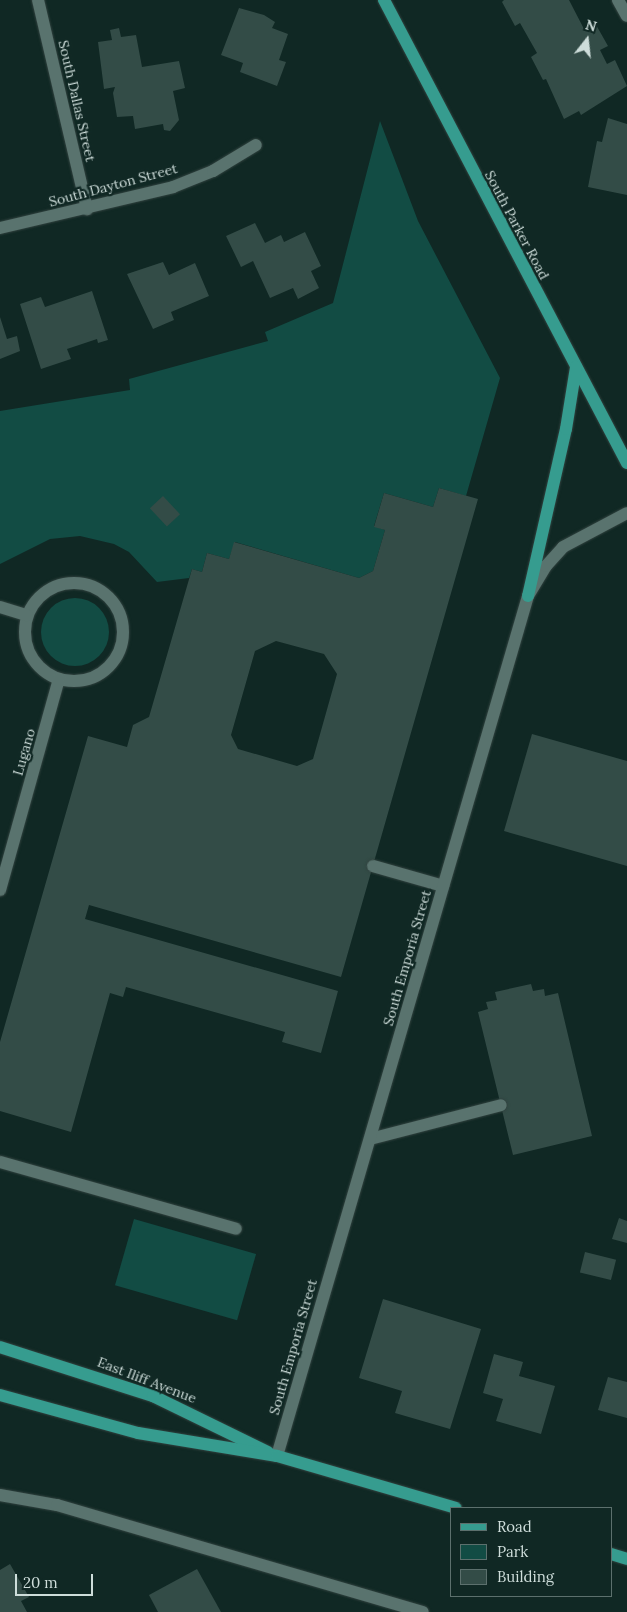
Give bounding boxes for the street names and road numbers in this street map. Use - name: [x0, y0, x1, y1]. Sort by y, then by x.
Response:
- street label: South Dallas Street: [55, 39, 99, 163]
- street label: South Dayton Street: [47, 160, 179, 210]
- street label: South Parker Road: [481, 168, 553, 282]
- street label: Lugano: [9, 727, 39, 777]
- street label: South Emporia Street: [380, 888, 434, 1028]
- street label: South Emporia Street: [266, 1277, 320, 1417]
- street label: East Iliff Avenue: [95, 1353, 199, 1407]

